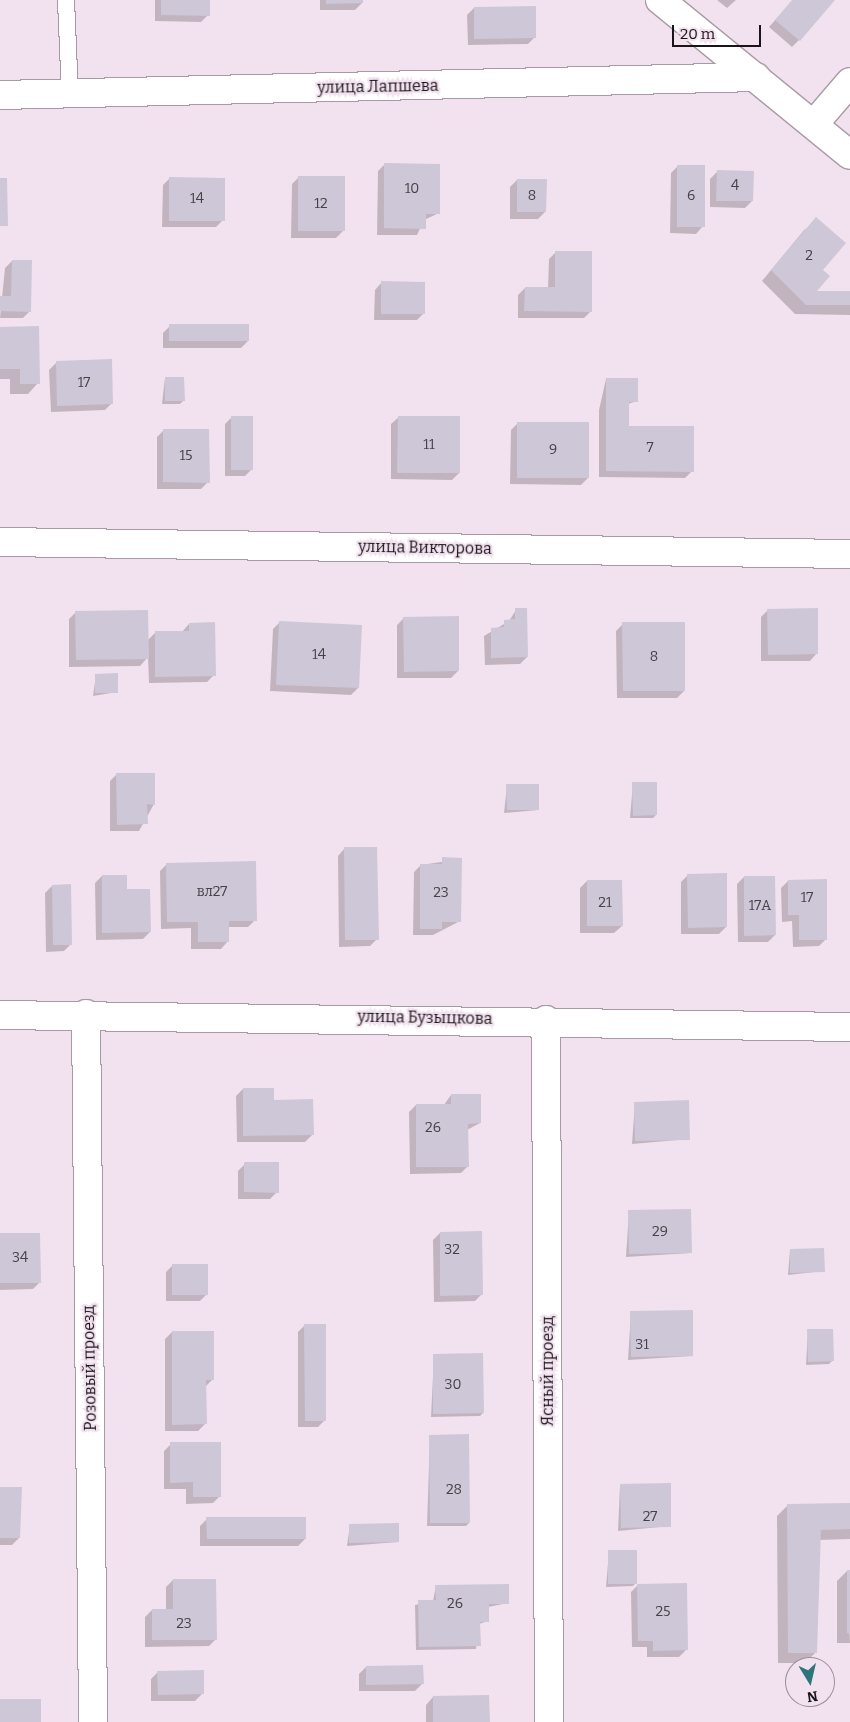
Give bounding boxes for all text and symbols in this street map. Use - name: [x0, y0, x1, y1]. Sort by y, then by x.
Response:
- scale bar: [675, 15, 764, 47]
- text: 20 m: [680, 25, 715, 43]
- street label: улица Лапшева: [317, 76, 439, 98]
- house number: 4: [731, 178, 739, 194]
- house number: 10: [405, 181, 419, 197]
- house number: 8: [528, 188, 536, 204]
- house number: 6: [687, 188, 695, 204]
- house number: 14: [190, 191, 204, 207]
- house number: 12: [314, 196, 328, 212]
- house number: 2: [805, 248, 813, 264]
- house number: 17: [78, 375, 90, 391]
- house number: 11: [423, 437, 435, 453]
- house number: 7: [646, 440, 654, 456]
- house number: 9: [549, 442, 557, 458]
- house number: 15: [179, 448, 193, 464]
- street label: улица Викторова: [358, 537, 492, 559]
- house number: 14: [312, 647, 326, 663]
- house number: 8: [650, 649, 658, 665]
- house number: вл27: [197, 884, 227, 900]
- house number: 23: [433, 885, 449, 901]
- house number: 17: [801, 890, 813, 906]
- house number: 21: [598, 895, 612, 911]
- house number: 17А: [749, 898, 771, 914]
- street label: улица Бузыцкова: [357, 1007, 493, 1029]
- house number: 26: [425, 1120, 441, 1136]
- house number: 29: [652, 1224, 668, 1240]
- house number: 32: [444, 1242, 460, 1258]
- house number: 34: [12, 1250, 28, 1266]
- street label: Розовый проезд: [79, 1305, 101, 1431]
- street label: Ясный проезд: [538, 1316, 558, 1426]
- house number: 31: [635, 1337, 649, 1353]
- house number: 30: [445, 1377, 461, 1393]
- house number: 28: [446, 1482, 462, 1498]
- house number: 27: [643, 1509, 657, 1525]
- house number: 26: [447, 1596, 463, 1612]
- house number: 25: [655, 1604, 671, 1620]
- house number: 23: [176, 1616, 192, 1632]
- north arrow: [785, 1657, 835, 1707]
- text: N: [806, 1687, 819, 1706]

